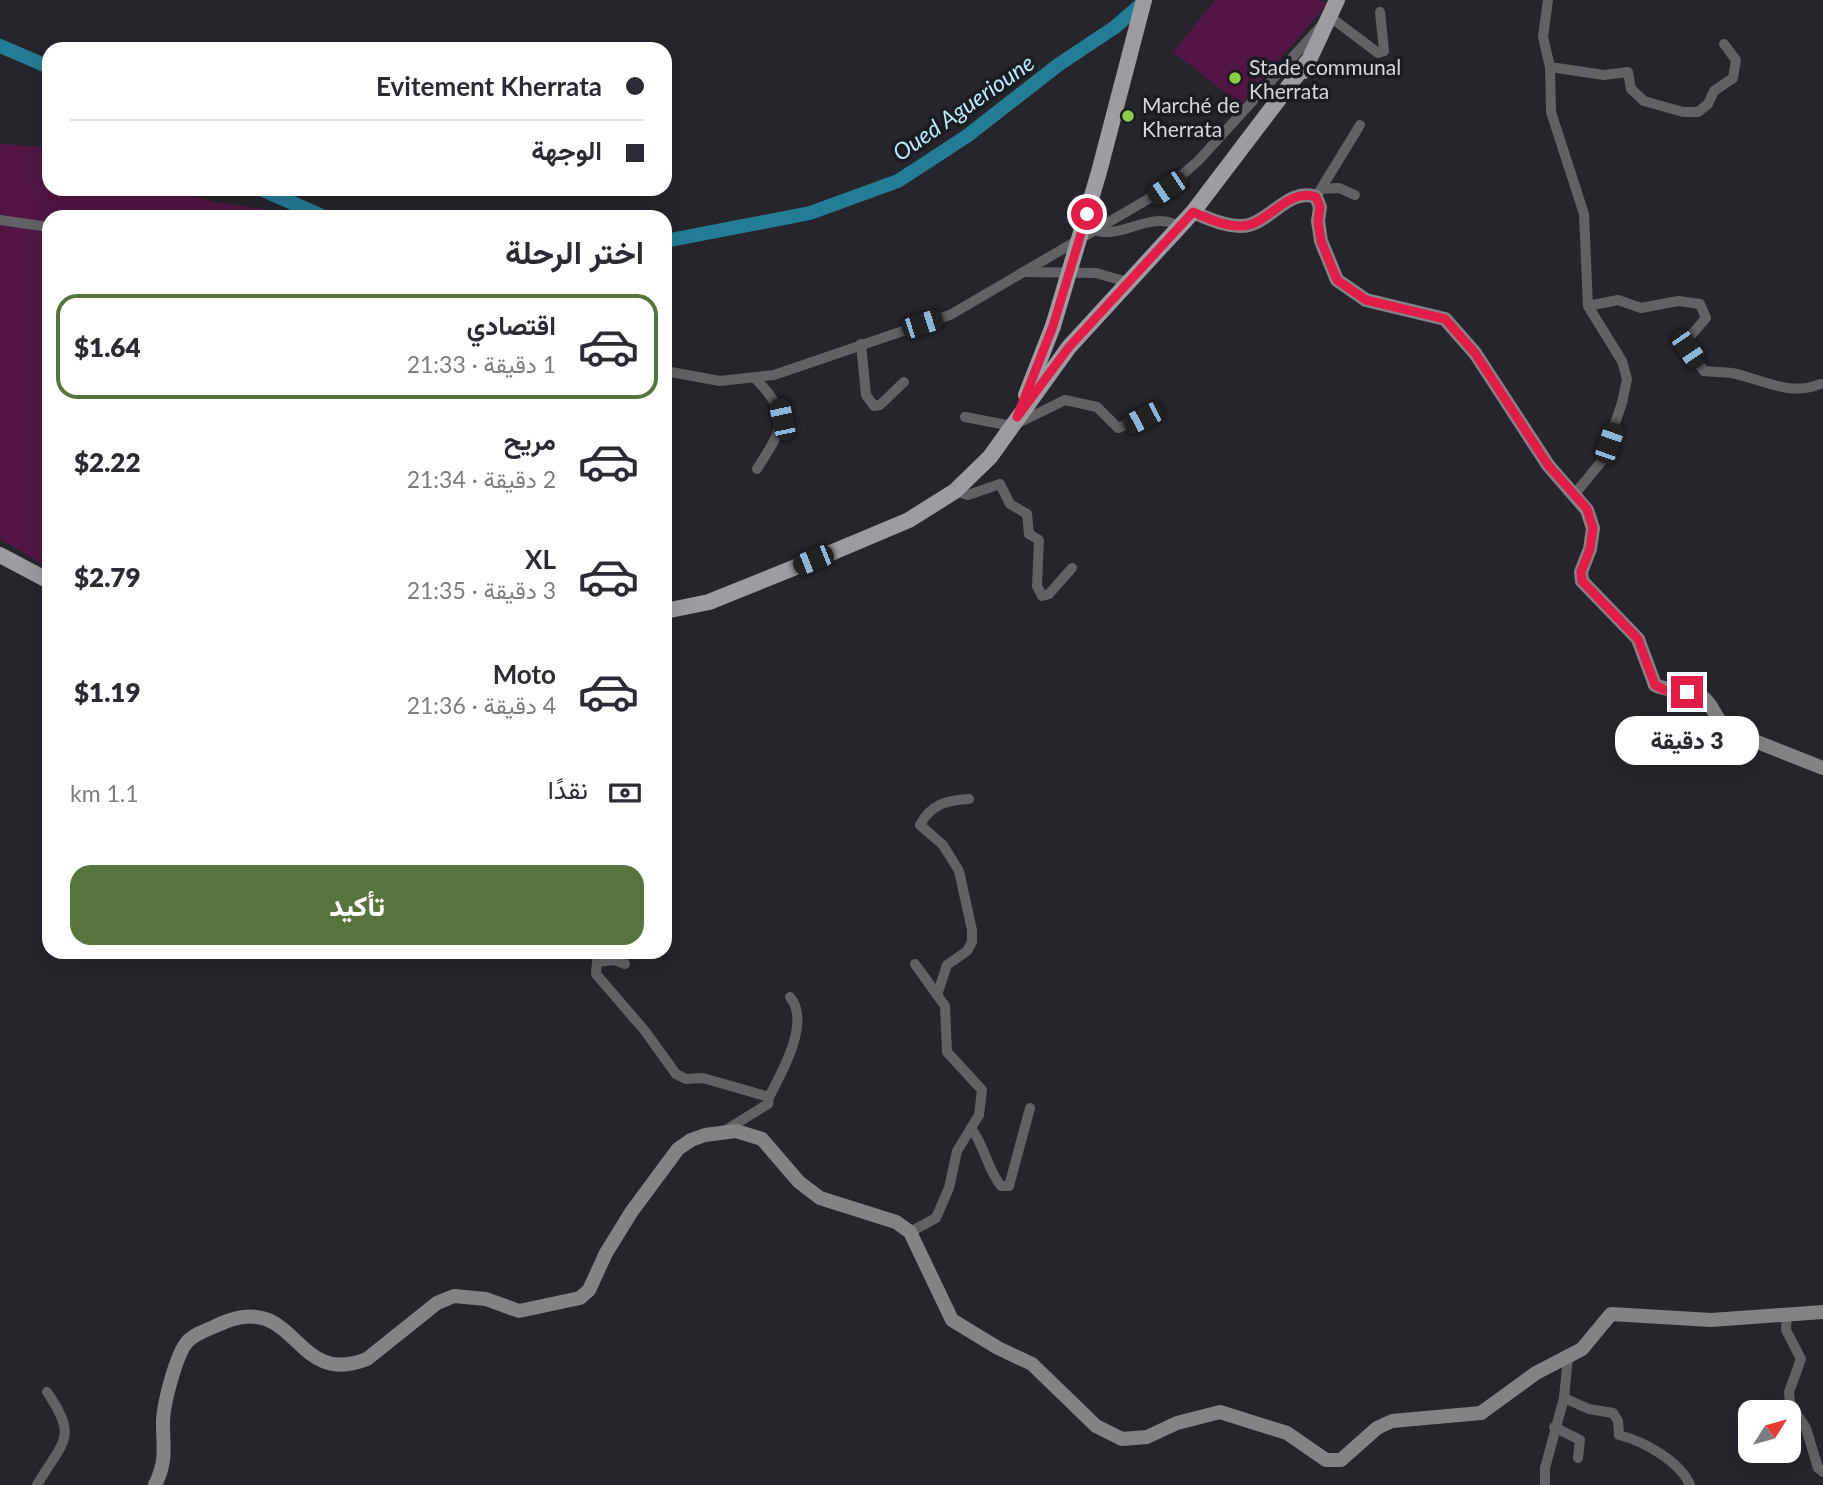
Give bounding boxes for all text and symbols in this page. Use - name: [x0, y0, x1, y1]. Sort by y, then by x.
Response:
- water label: Oued Aguerioune: [887, 48, 1039, 166]
- place label: Stade communal Kherrata: [1249, 54, 1401, 103]
- text: Evitement Kherrata: [376, 70, 602, 102]
- marker: Stade communal Kherrata: [1227, 70, 1243, 86]
- place label: Marché de Kherrata: [1142, 92, 1240, 141]
- marker: Marché de Kherrata: [1120, 108, 1136, 124]
- text: الوجهة: [531, 134, 602, 166]
- car: [1144, 168, 1191, 208]
- route start: [1071, 198, 1103, 230]
- text: اختر الرحلة: [505, 232, 644, 271]
- car: [899, 308, 946, 340]
- text: اقتصادي: [467, 309, 556, 341]
- icon: car: [577, 315, 640, 378]
- car: [1668, 326, 1709, 372]
- text: $1.64: [74, 331, 141, 363]
- text: 1 دقيقة · 21:33: [407, 350, 556, 378]
- car: [768, 396, 797, 442]
- car: [1120, 399, 1167, 437]
- car: [1593, 420, 1626, 466]
- text: مريح: [504, 424, 556, 456]
- icon: car: [577, 430, 640, 493]
- text: $2.22: [74, 446, 141, 478]
- text: 2 دقيقة · 21:34: [407, 465, 556, 493]
- car: [790, 542, 837, 578]
- text: XL: [525, 543, 556, 575]
- icon: car: [577, 545, 640, 608]
- text: $2.79: [74, 561, 141, 593]
- text: 3 دقيقة · 21:35: [407, 576, 556, 604]
- text: Moto: [493, 658, 556, 690]
- icon: car: [577, 660, 640, 723]
- text: $1.19: [74, 676, 141, 708]
- route end: [1671, 676, 1703, 708]
- text: 4 دقيقة · 21:36: [407, 691, 556, 719]
- callout: 3 دقيقة: [1615, 716, 1759, 766]
- text: 3 دقيقة: [1650, 726, 1724, 754]
- text: نقدًا: [548, 773, 588, 805]
- icon: cash: [606, 774, 644, 812]
- text: 1.1 km: [70, 779, 139, 807]
- button: تأكيد: [70, 865, 644, 945]
- north arrow: [1738, 1400, 1801, 1463]
- map controls: [1738, 1400, 1801, 1463]

